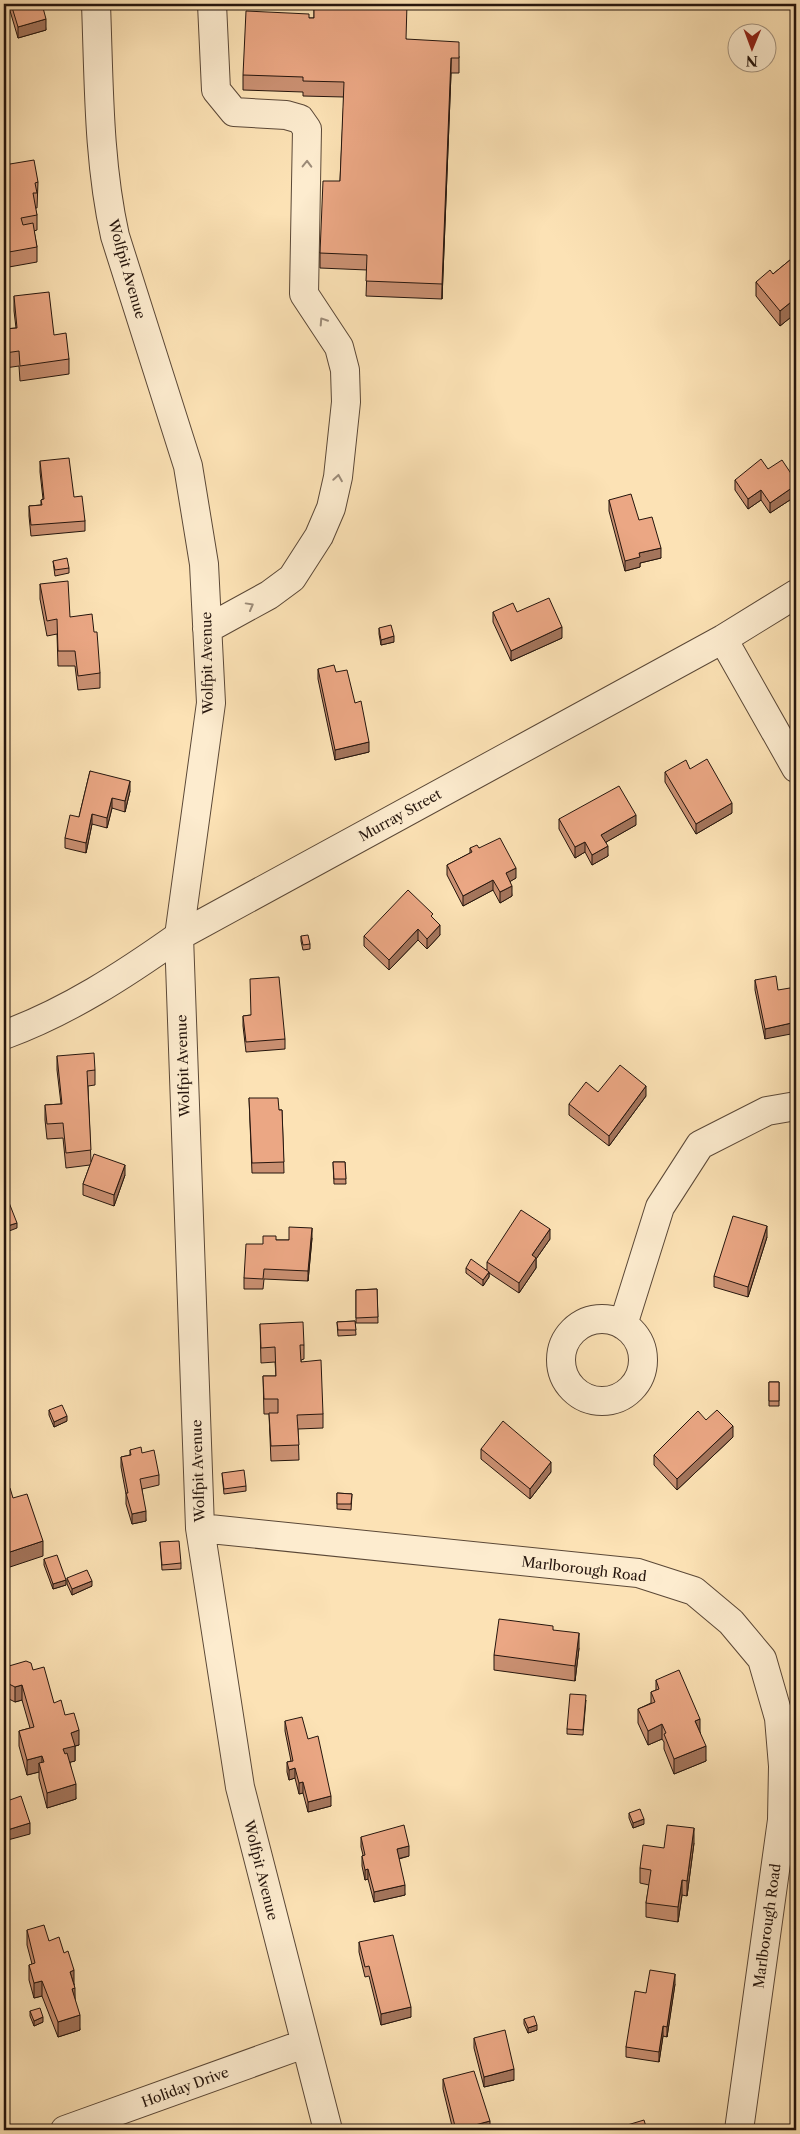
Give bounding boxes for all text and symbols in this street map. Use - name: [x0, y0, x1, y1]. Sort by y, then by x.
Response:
- north arrow: [728, 22, 778, 72]
- text: N: [746, 52, 758, 70]
- one-way arrow: [302, 160, 312, 168]
- street label: Wolfpit Avenue: [104, 216, 150, 321]
- one-way arrow: [319, 318, 329, 327]
- one-way arrow: [332, 473, 342, 482]
- one-way arrow: [244, 602, 253, 612]
- street label: Wolfpit Avenue: [197, 611, 217, 715]
- street label: Murray Street: [355, 785, 445, 845]
- street label: Wolfpit Avenue: [172, 1014, 194, 1119]
- street label: Wolfpit Avenue: [187, 1419, 209, 1524]
- street label: Marlborough Road: [520, 1552, 648, 1586]
- street label: Wolfpit Avenue: [240, 1817, 282, 1922]
- street label: Marlborough Road: [749, 1862, 785, 1990]
- street label: Holiday Drive: [139, 2063, 231, 2111]

